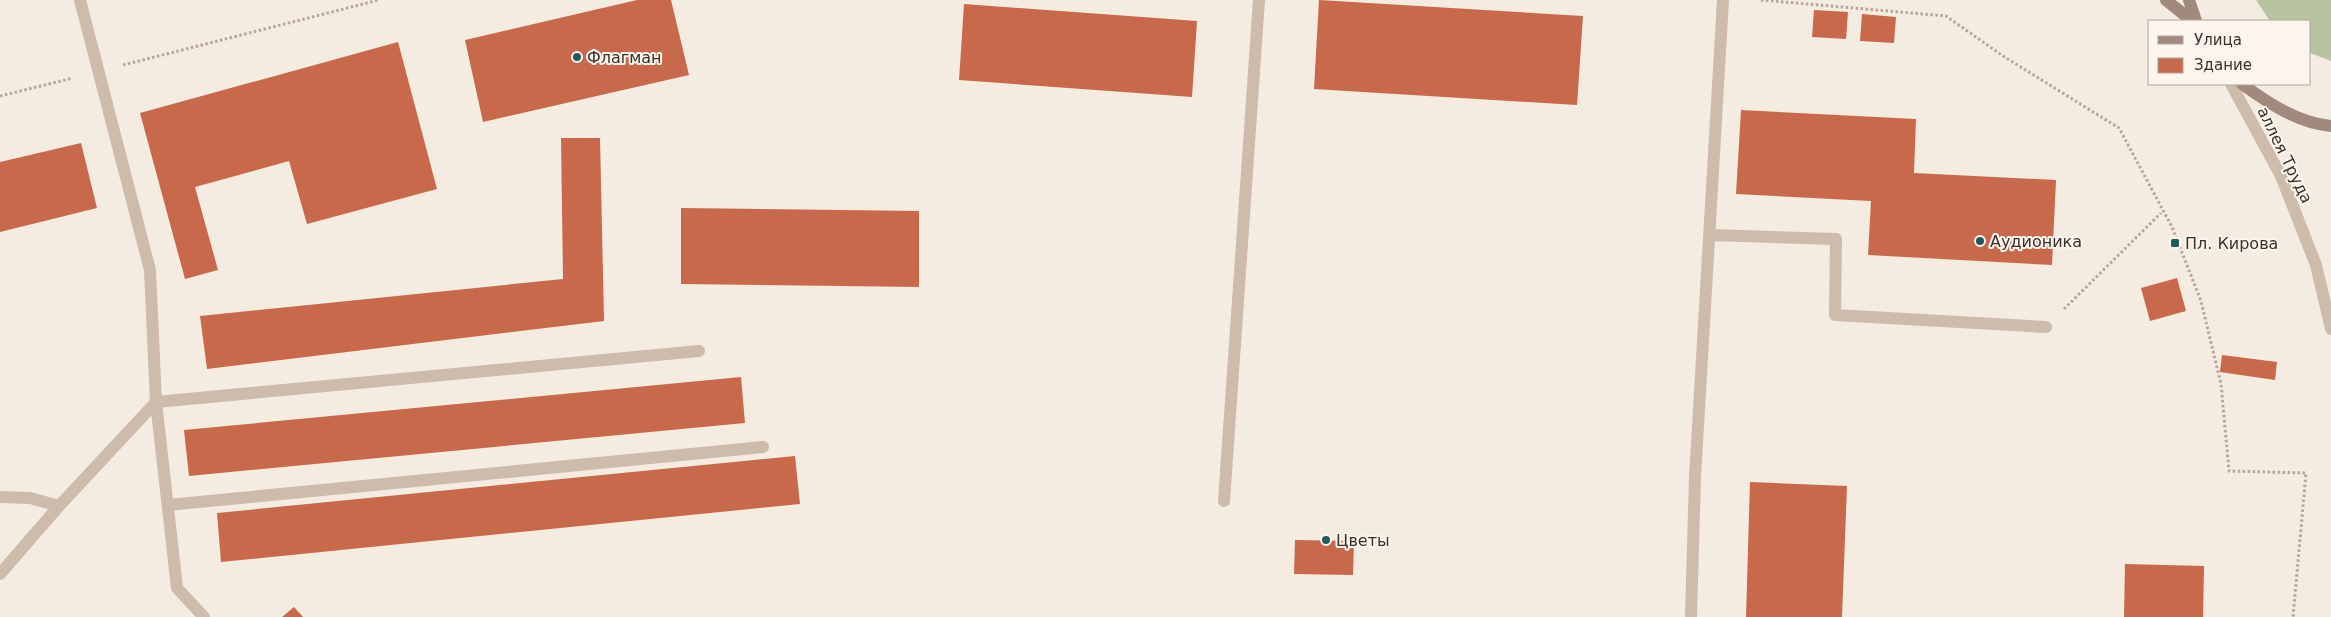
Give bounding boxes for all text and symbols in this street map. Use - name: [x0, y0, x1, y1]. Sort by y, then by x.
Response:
- legend: [2148, 20, 2311, 85]
- text: Улица: [2194, 31, 2242, 49]
- place label: Флагман: [587, 48, 662, 67]
- marker: Флагман: [571, 51, 583, 63]
- text: Здание: [2194, 56, 2252, 74]
- street label: аллея Труда: [2253, 104, 2317, 206]
- place label: Аудионика: [1990, 232, 2082, 251]
- place label: Пл. Кирова: [2185, 234, 2278, 253]
- marker: Аудионика: [1974, 235, 1986, 247]
- marker: Пл. Кирова: [2169, 237, 2181, 249]
- place label: Цветы: [1336, 531, 1390, 550]
- marker: Цветы: [1320, 534, 1332, 546]

